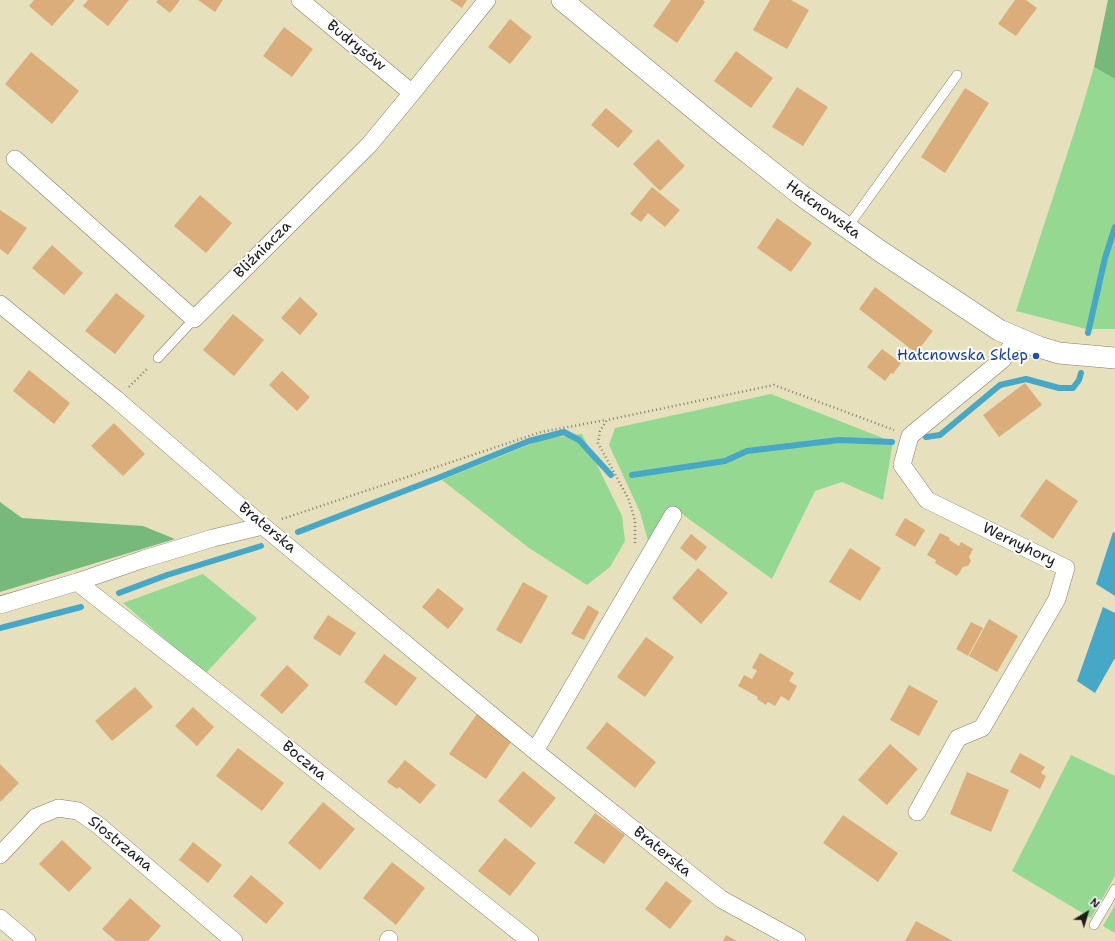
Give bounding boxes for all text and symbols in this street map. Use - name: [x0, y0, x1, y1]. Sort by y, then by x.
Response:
- street label: Budrysów: [323, 17, 389, 75]
- street label: Hałcnowska: [782, 177, 864, 243]
- street label: Bliźniacza: [231, 218, 295, 282]
- place label: Hałcnowska Sklep: [897, 347, 1028, 365]
- marker: Hałcnowska Sklep: [1031, 351, 1041, 361]
- street label: Braterska: [235, 499, 299, 557]
- street label: Wernyhory: [979, 519, 1059, 571]
- street label: Boczna: [278, 738, 330, 784]
- street label: Siostrzana: [84, 813, 156, 875]
- street label: Braterska: [629, 823, 695, 881]
- north arrow: [1067, 893, 1107, 933]
- text: N: [1087, 895, 1103, 912]

